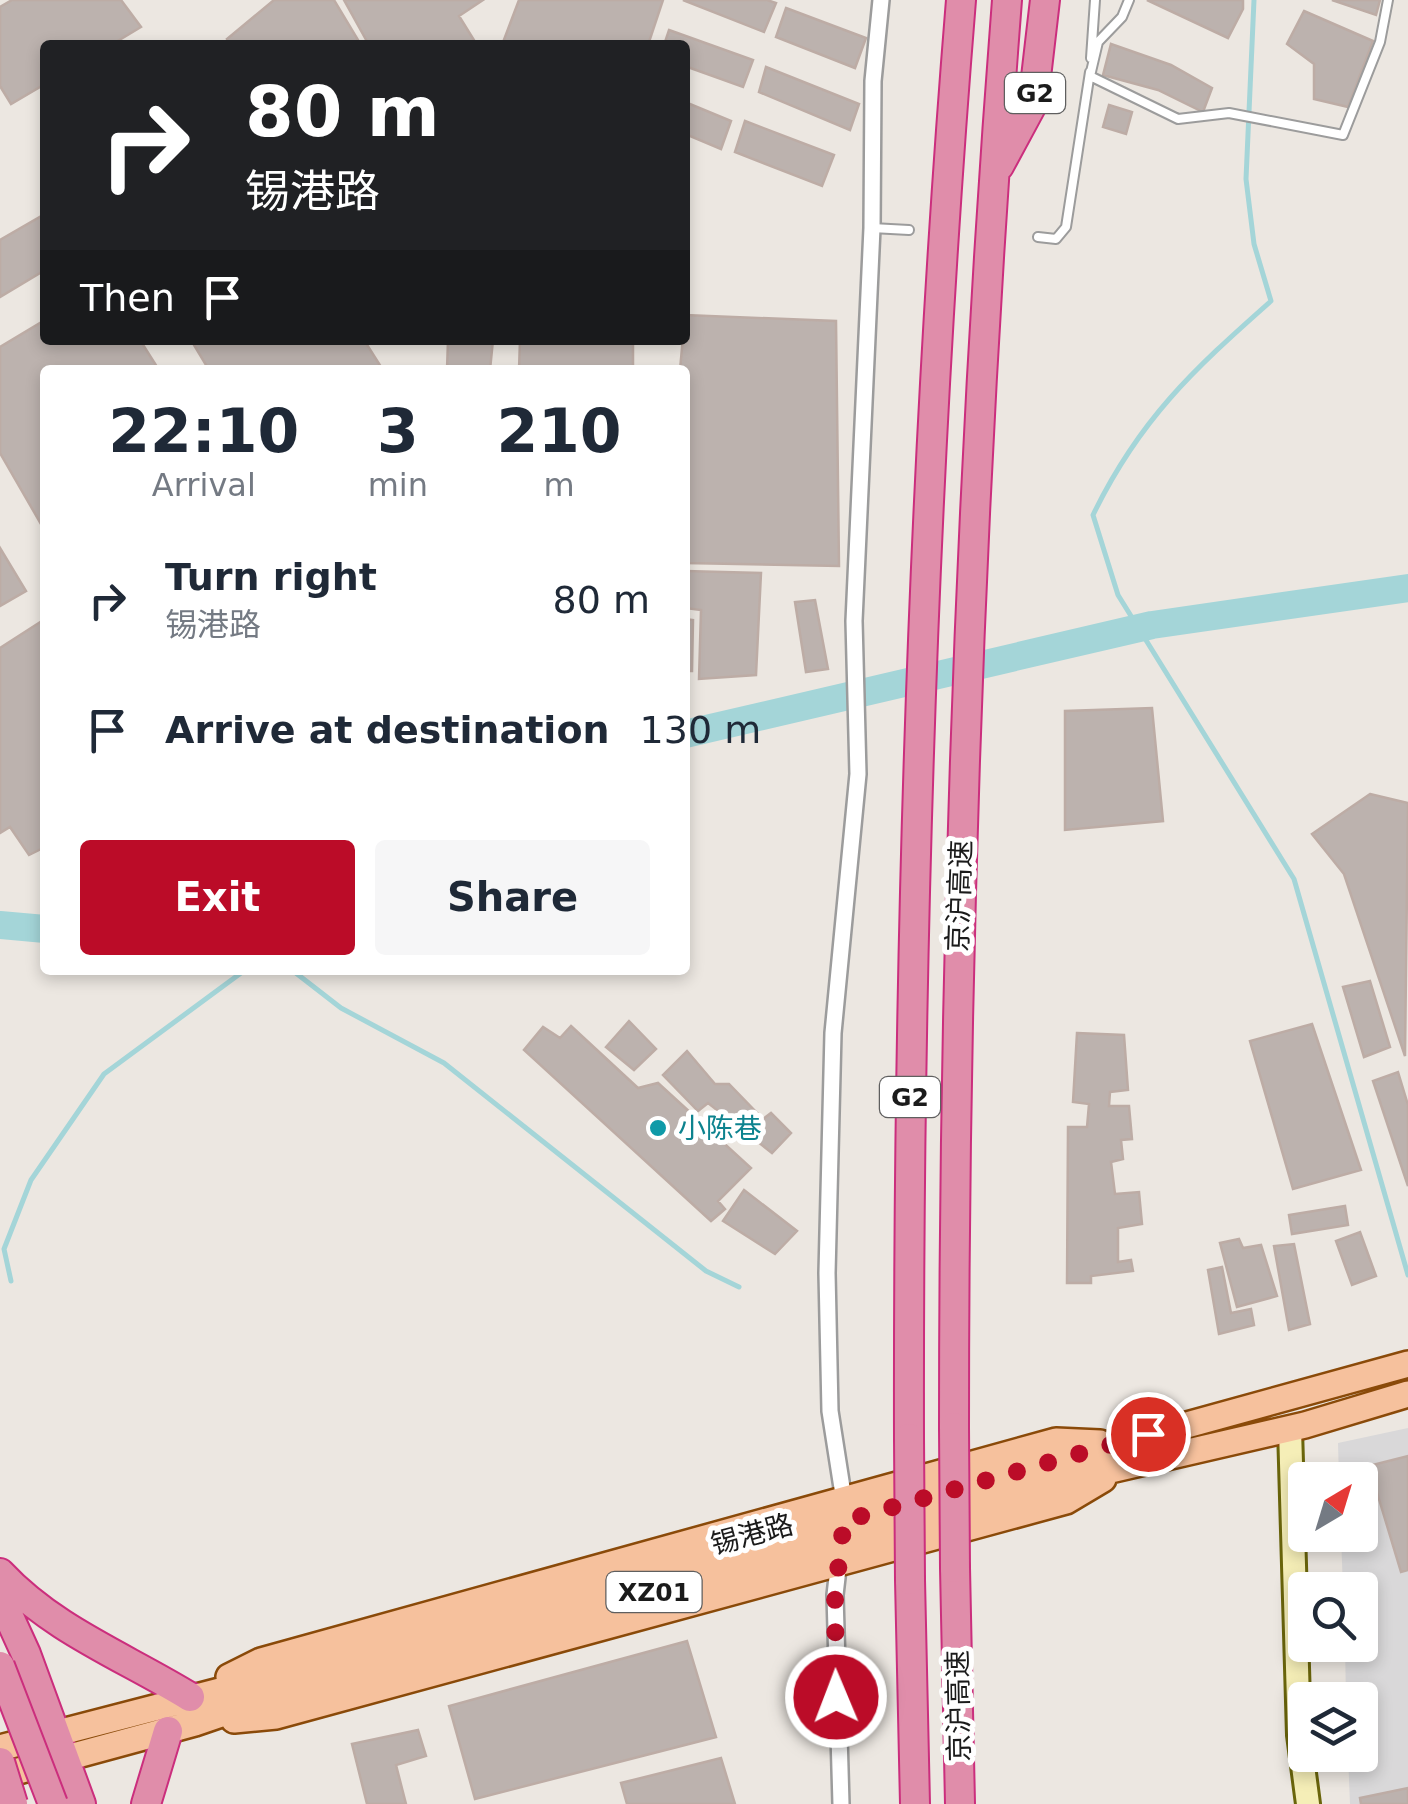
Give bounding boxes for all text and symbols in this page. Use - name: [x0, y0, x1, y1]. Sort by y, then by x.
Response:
- text: 80 m: [245, 71, 440, 153]
- road number: G2: [1005, 73, 1065, 113]
- icon: right: [80, 80, 210, 210]
- text: 锡港路: [245, 165, 380, 218]
- icon: arrive: [195, 270, 250, 325]
- text: Then: [80, 276, 175, 320]
- text: 22:10: [108, 396, 299, 466]
- text: 3: [377, 396, 419, 466]
- text: 210: [496, 396, 622, 466]
- text: Arrival: [152, 466, 256, 504]
- text: min: [368, 466, 428, 504]
- text: m: [543, 466, 575, 504]
- text: Turn right: [165, 555, 377, 599]
- icon: right: [80, 573, 135, 628]
- text: 80 m: [553, 578, 650, 622]
- text: 锡港路: [165, 606, 261, 644]
- icon: arrive: [80, 703, 135, 758]
- text: Arrive at destination: [165, 708, 610, 752]
- text: 130 m: [640, 708, 761, 752]
- street label: 京沪高速: [941, 839, 978, 953]
- button: Exit: [80, 840, 355, 955]
- button: Share: [375, 840, 650, 955]
- road number: G2: [880, 1077, 940, 1117]
- place label: 小陈巷: [678, 1112, 762, 1145]
- marker: 小陈巷: [647, 1117, 669, 1139]
- pin: [1106, 1392, 1191, 1477]
- icon: arrive: [1121, 1407, 1176, 1462]
- north arrow: [1288, 1462, 1378, 1552]
- map controls: [1288, 1462, 1378, 1772]
- street label: 锡港路: [707, 1508, 797, 1561]
- road number: XZ01: [606, 1572, 702, 1612]
- button: search: [1288, 1572, 1378, 1662]
- position arrow: [784, 1645, 888, 1749]
- street label: 京沪高速: [941, 1650, 976, 1762]
- button: layers: [1288, 1682, 1378, 1772]

